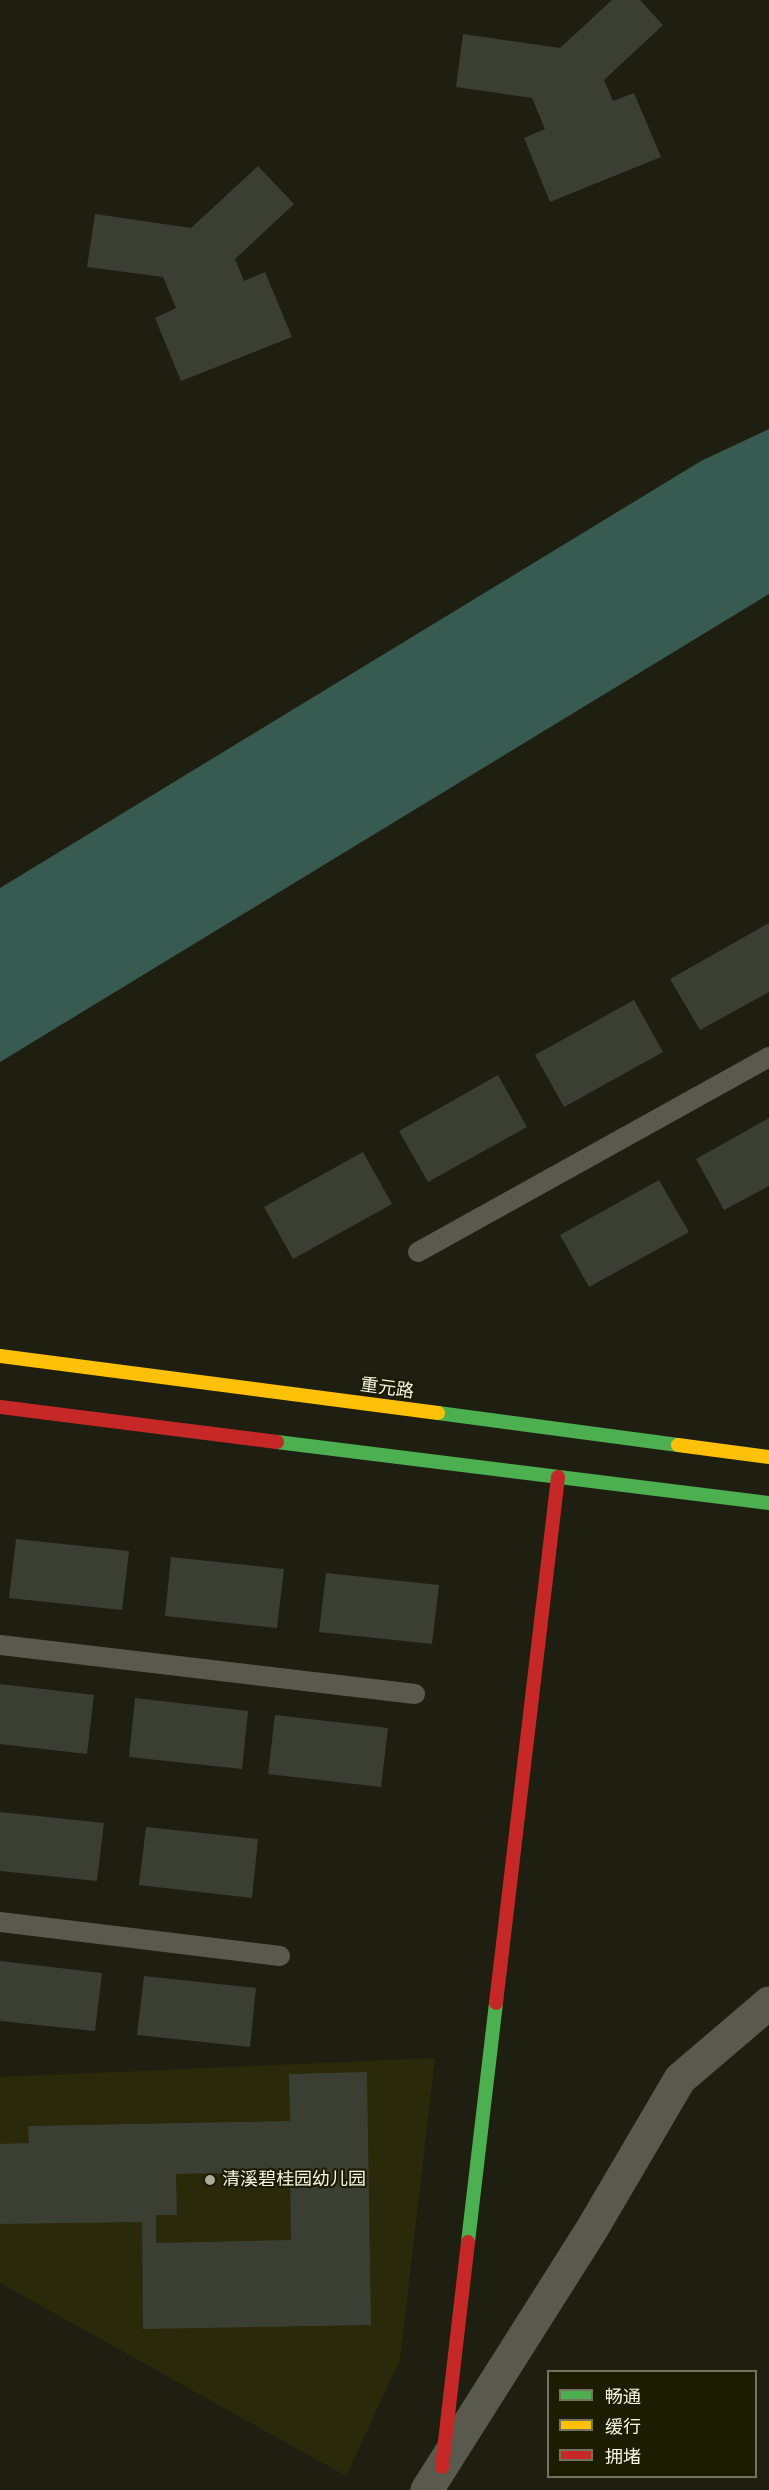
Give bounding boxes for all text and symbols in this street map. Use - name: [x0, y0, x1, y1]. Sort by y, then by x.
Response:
- street label: 重元路: [359, 1375, 415, 1403]
- place label: 清溪碧桂园幼儿园: [222, 2169, 366, 2191]
- marker: 清溪碧桂园幼儿园: [203, 2173, 217, 2187]
- legend: [547, 2370, 757, 2478]
- text: 畅通: [605, 2385, 641, 2409]
- text: 缓行: [605, 2415, 641, 2439]
- text: 拥堵: [605, 2445, 641, 2469]

